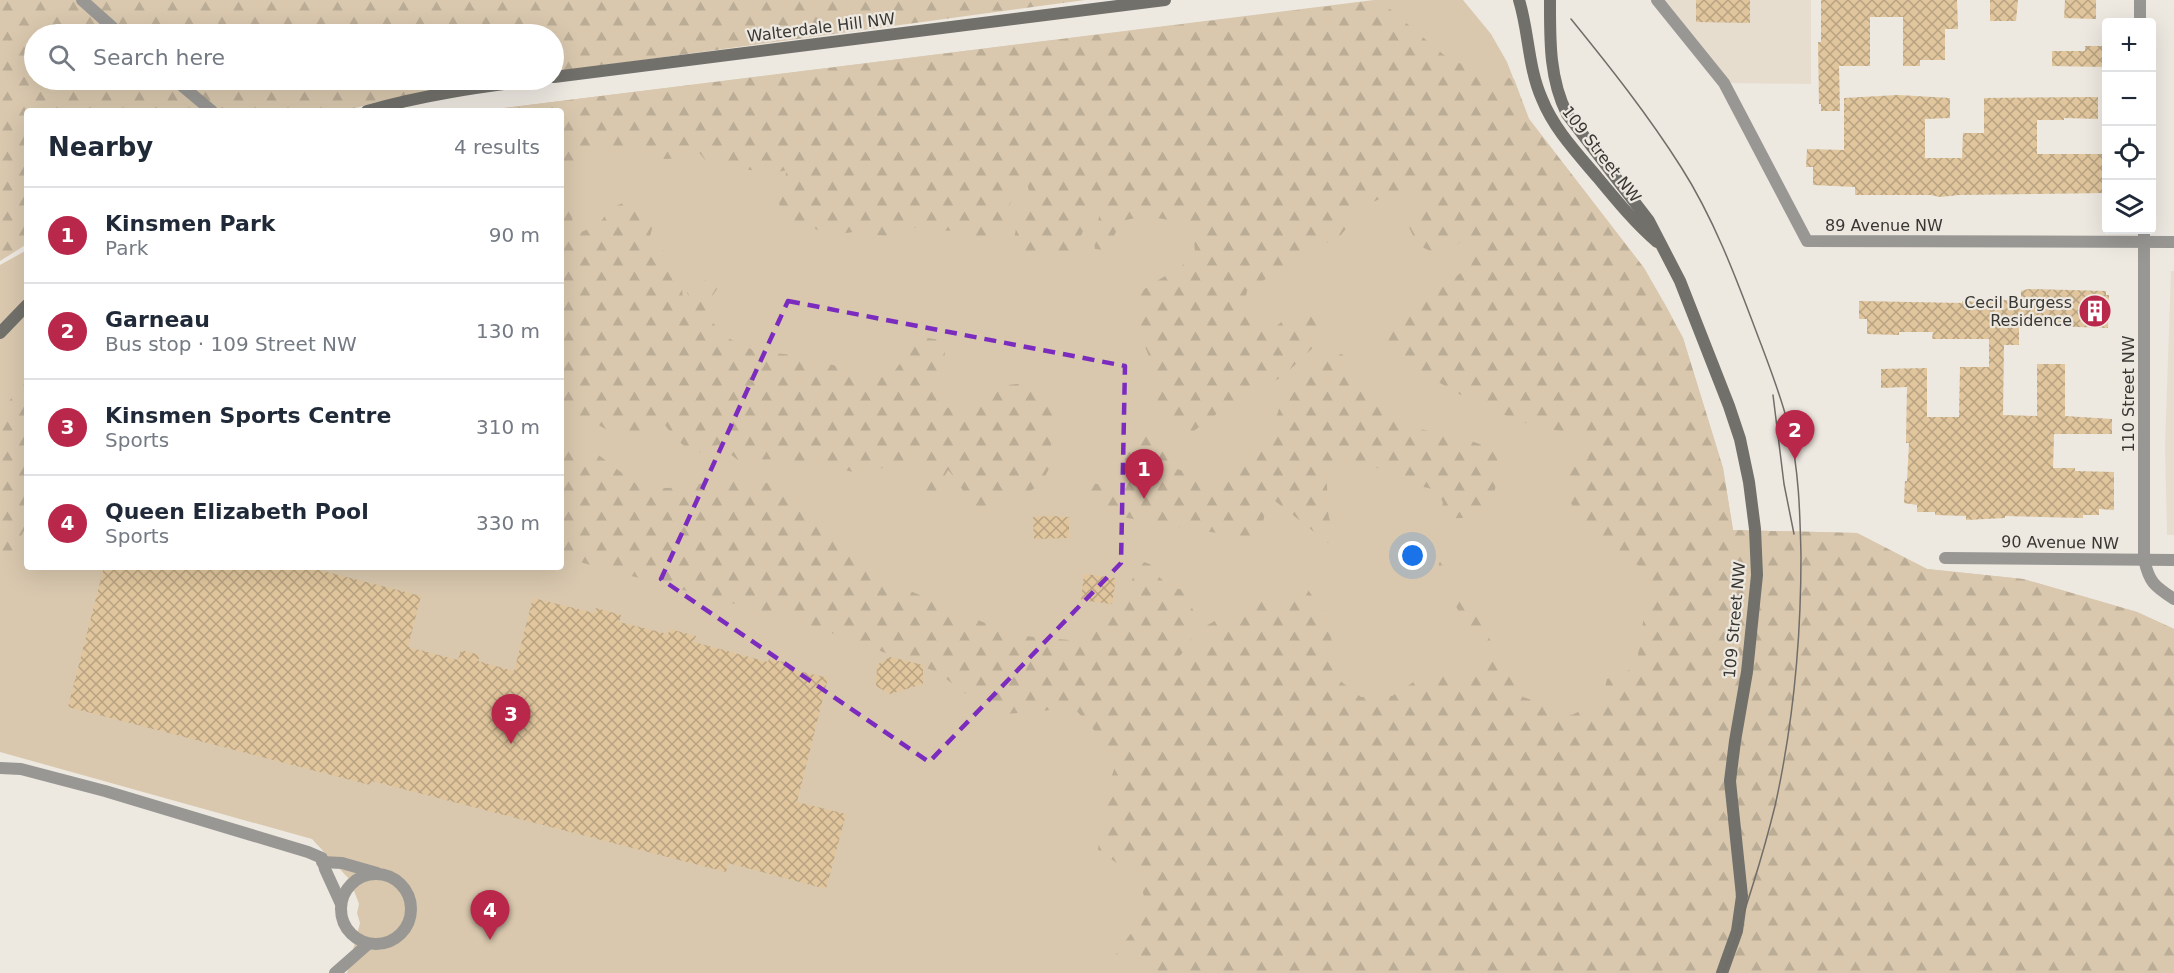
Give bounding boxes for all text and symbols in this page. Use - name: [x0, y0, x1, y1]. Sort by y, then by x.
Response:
- street label: Walterdale Hill NW: [746, 9, 896, 46]
- map controls: [2102, 18, 2156, 234]
- button: +: [2102, 18, 2156, 72]
- search box: [24, 24, 564, 90]
- icon: search: [45, 41, 78, 74]
- text: Search here: [93, 45, 225, 70]
- button: −: [2102, 72, 2156, 126]
- street label: 109 Street NW: [1558, 102, 1645, 206]
- button: locate: [2102, 126, 2156, 180]
- text: Nearby: [48, 132, 153, 162]
- text: 4 results: [454, 135, 540, 159]
- button: layers: [2102, 180, 2156, 234]
- text: Kinsmen Park: [105, 211, 275, 236]
- street label: 89 Avenue NW: [1825, 216, 1943, 235]
- text: 1: [61, 223, 74, 247]
- text: 90 m: [489, 223, 540, 247]
- text: Park: [105, 236, 148, 260]
- place label: Cecil Burgess Residence: [1964, 293, 2072, 330]
- building icon: Cecil Burgess Residence: [2077, 293, 2113, 329]
- text: Garneau: [105, 307, 210, 332]
- text: 2: [61, 319, 74, 343]
- text: 130 m: [476, 319, 540, 343]
- text: Bus stop · 109 Street NW: [105, 332, 357, 356]
- street label: 110 Street NW: [2119, 335, 2138, 453]
- text: Kinsmen Sports Centre: [105, 403, 391, 428]
- pin: 2: [1776, 410, 1814, 460]
- text: 3: [61, 415, 74, 439]
- text: 310 m: [476, 415, 540, 439]
- text: Sports: [105, 428, 169, 452]
- pin: 1: [1124, 450, 1164, 499]
- text: Queen Elizabeth Pool: [105, 499, 369, 524]
- text: 4: [61, 511, 74, 535]
- text: 330 m: [476, 511, 540, 535]
- text: Sports: [105, 524, 169, 548]
- street label: 90 Avenue NW: [2001, 532, 2119, 553]
- your location: [1398, 541, 1427, 570]
- street label: 109 Street NW: [1720, 561, 1749, 679]
- pin: 3: [492, 694, 530, 744]
- pin: 4: [470, 890, 510, 940]

